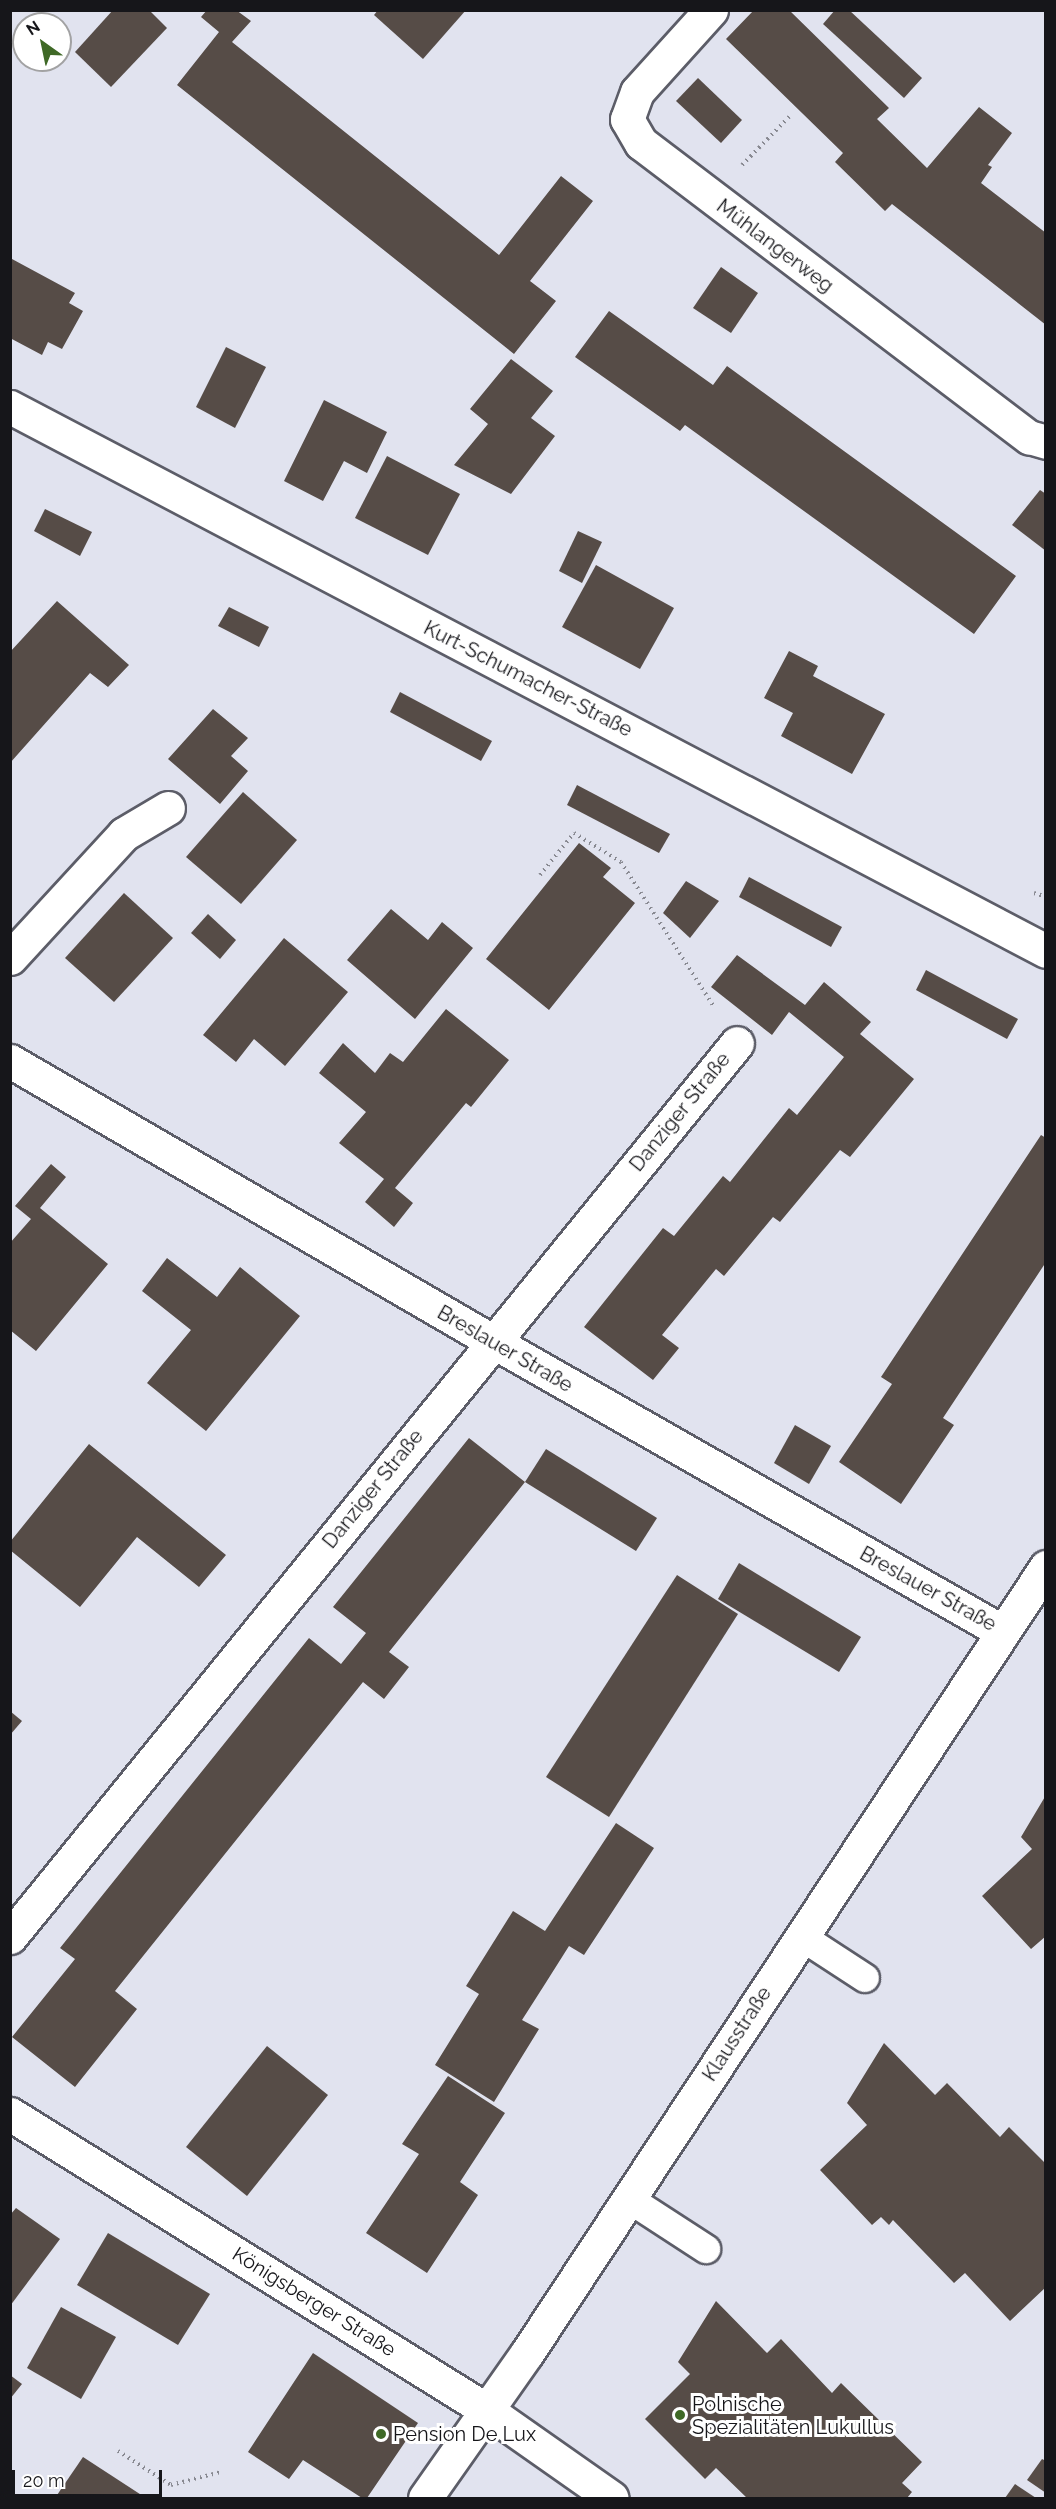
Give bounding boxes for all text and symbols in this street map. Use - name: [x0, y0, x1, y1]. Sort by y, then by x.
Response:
- north arrow: [12, 12, 72, 72]
- text: N: [23, 17, 43, 39]
- street label: Mühlangerweg: [712, 194, 838, 298]
- street label: Kurt-Schumacher-Straße: [420, 616, 636, 742]
- street label: Danziger Straße: [625, 1048, 735, 1176]
- street label: Breslauer Straße: [433, 1300, 577, 1398]
- street label: Danziger Straße: [318, 1425, 428, 1553]
- street label: Breslauer Straße: [855, 1541, 1001, 1637]
- street label: Klausstraße: [698, 1982, 776, 2086]
- street label: Königsberger Straße: [228, 2242, 400, 2362]
- place label: Polnische Spezialitäten Lukullus: [692, 2392, 894, 2439]
- marker: Polnische Spezialitäten Lukullus: [673, 2408, 687, 2422]
- place label: Pension De Lux: [393, 2422, 536, 2446]
- marker: Pension De Lux: [374, 2427, 388, 2441]
- scale bar: [15, 2458, 165, 2496]
- text: 20 m: [23, 2470, 65, 2491]

